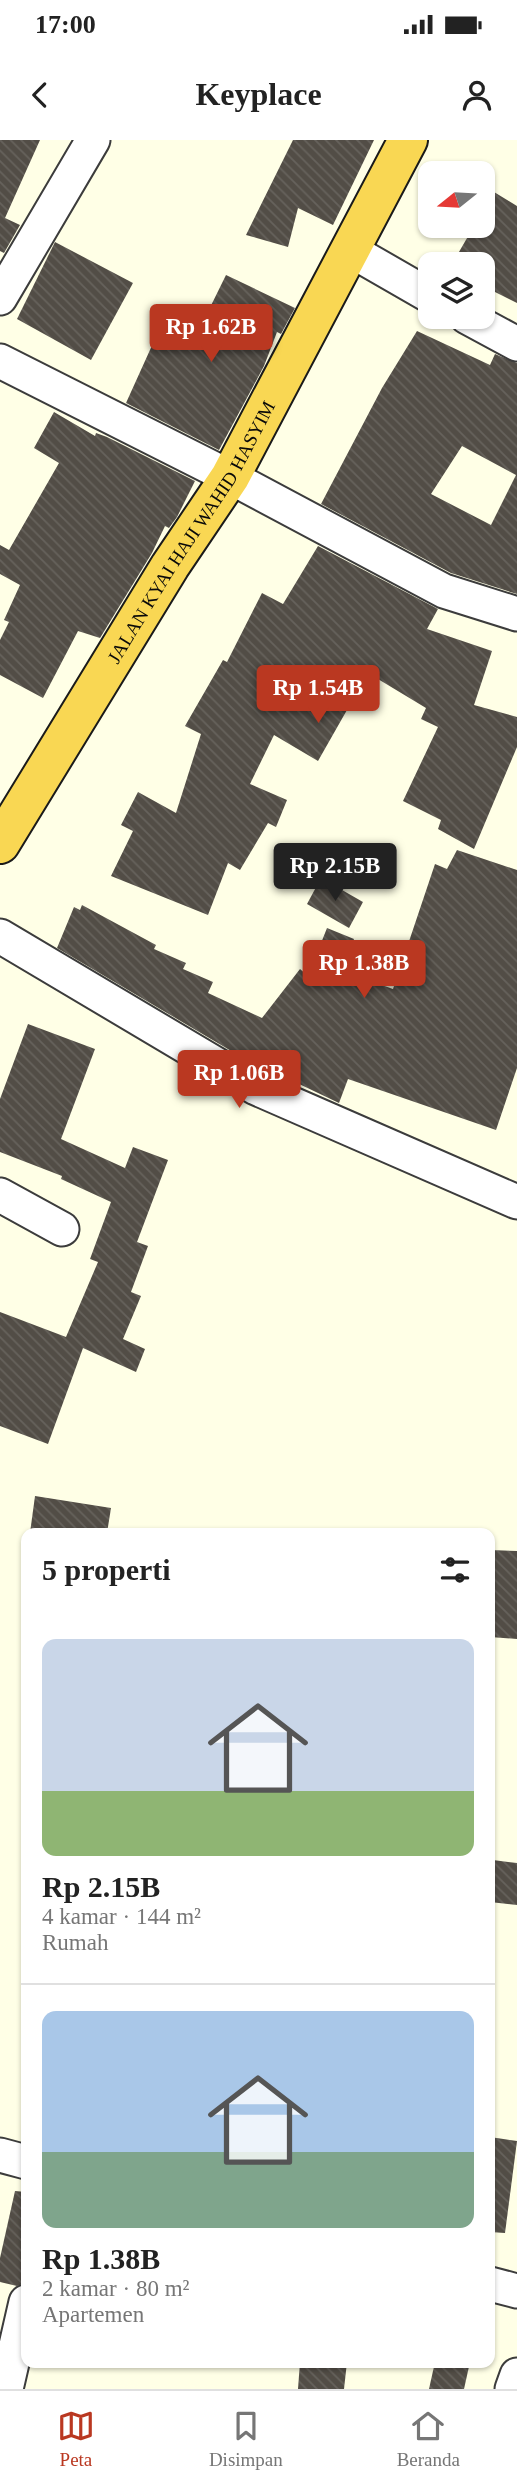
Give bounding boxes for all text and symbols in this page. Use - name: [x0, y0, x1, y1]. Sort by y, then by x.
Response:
- text: 17:00: [35, 10, 96, 39]
- icon: back: [21, 76, 59, 114]
- text: Keyplace: [195, 76, 322, 112]
- icon: person: [458, 76, 496, 114]
- north arrow: [418, 161, 495, 238]
- map controls: [418, 161, 495, 329]
- button: layers: [418, 252, 495, 329]
- pin: Rp 1.62B: [139, 304, 283, 364]
- text: Rp 1.62B: [166, 314, 256, 339]
- street label: JALAN KYAI HAJI WAHID HASYIM: [103, 397, 279, 667]
- pin: Rp 1.54B: [246, 666, 390, 725]
- text: Rp 1.54B: [273, 675, 363, 700]
- pin: Rp 2.15B: [263, 844, 407, 903]
- text: Rp 2.15B: [290, 853, 380, 878]
- pin: Rp 1.38B: [292, 940, 436, 1000]
- text: Rp 1.38B: [319, 950, 409, 975]
- pin: Rp 1.06B: [167, 1051, 311, 1110]
- text: Rp 1.06B: [194, 1060, 284, 1085]
- icon: filters: [436, 1551, 474, 1589]
- text: 5 properti: [42, 1553, 171, 1586]
- icon: home: [195, 1685, 321, 1811]
- text: Rp 2.15B: [42, 1870, 160, 1903]
- text: 4 kamar · 144 m²: [42, 1904, 201, 1929]
- text: Rumah: [42, 1930, 108, 1955]
- icon: home: [195, 2057, 321, 2183]
- text: Rp 1.38B: [42, 2242, 160, 2275]
- text: 2 kamar · 80 m²: [42, 2276, 189, 2301]
- text: Apartemen: [42, 2302, 144, 2327]
- tab: Peta: [57, 2407, 95, 2471]
- tab: Disimpan: [209, 2407, 283, 2471]
- tab: Beranda: [397, 2407, 460, 2471]

